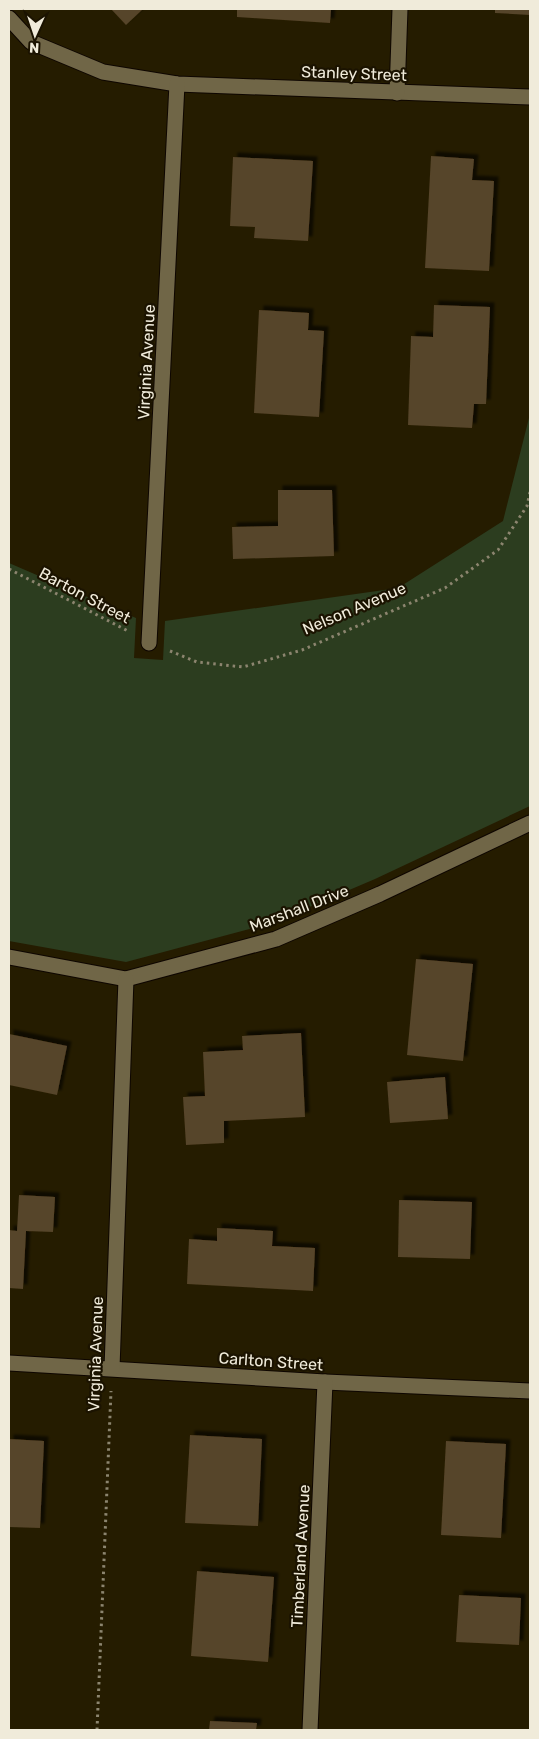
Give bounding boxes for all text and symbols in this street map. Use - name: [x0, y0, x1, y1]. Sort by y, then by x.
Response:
- north arrow: [10, 10, 60, 60]
- text: N: [29, 39, 40, 56]
- street label: Stanley Street: [301, 62, 407, 85]
- street label: Virginia Avenue: [134, 304, 159, 420]
- street label: Barton Street: [36, 563, 134, 628]
- street label: Nelson Avenue: [300, 578, 409, 639]
- street label: Marshall Drive: [247, 881, 351, 936]
- street label: Virginia Avenue: [84, 1296, 107, 1412]
- street label: Carlton Street: [218, 1348, 324, 1375]
- street label: Timberland Avenue: [287, 1484, 314, 1628]

